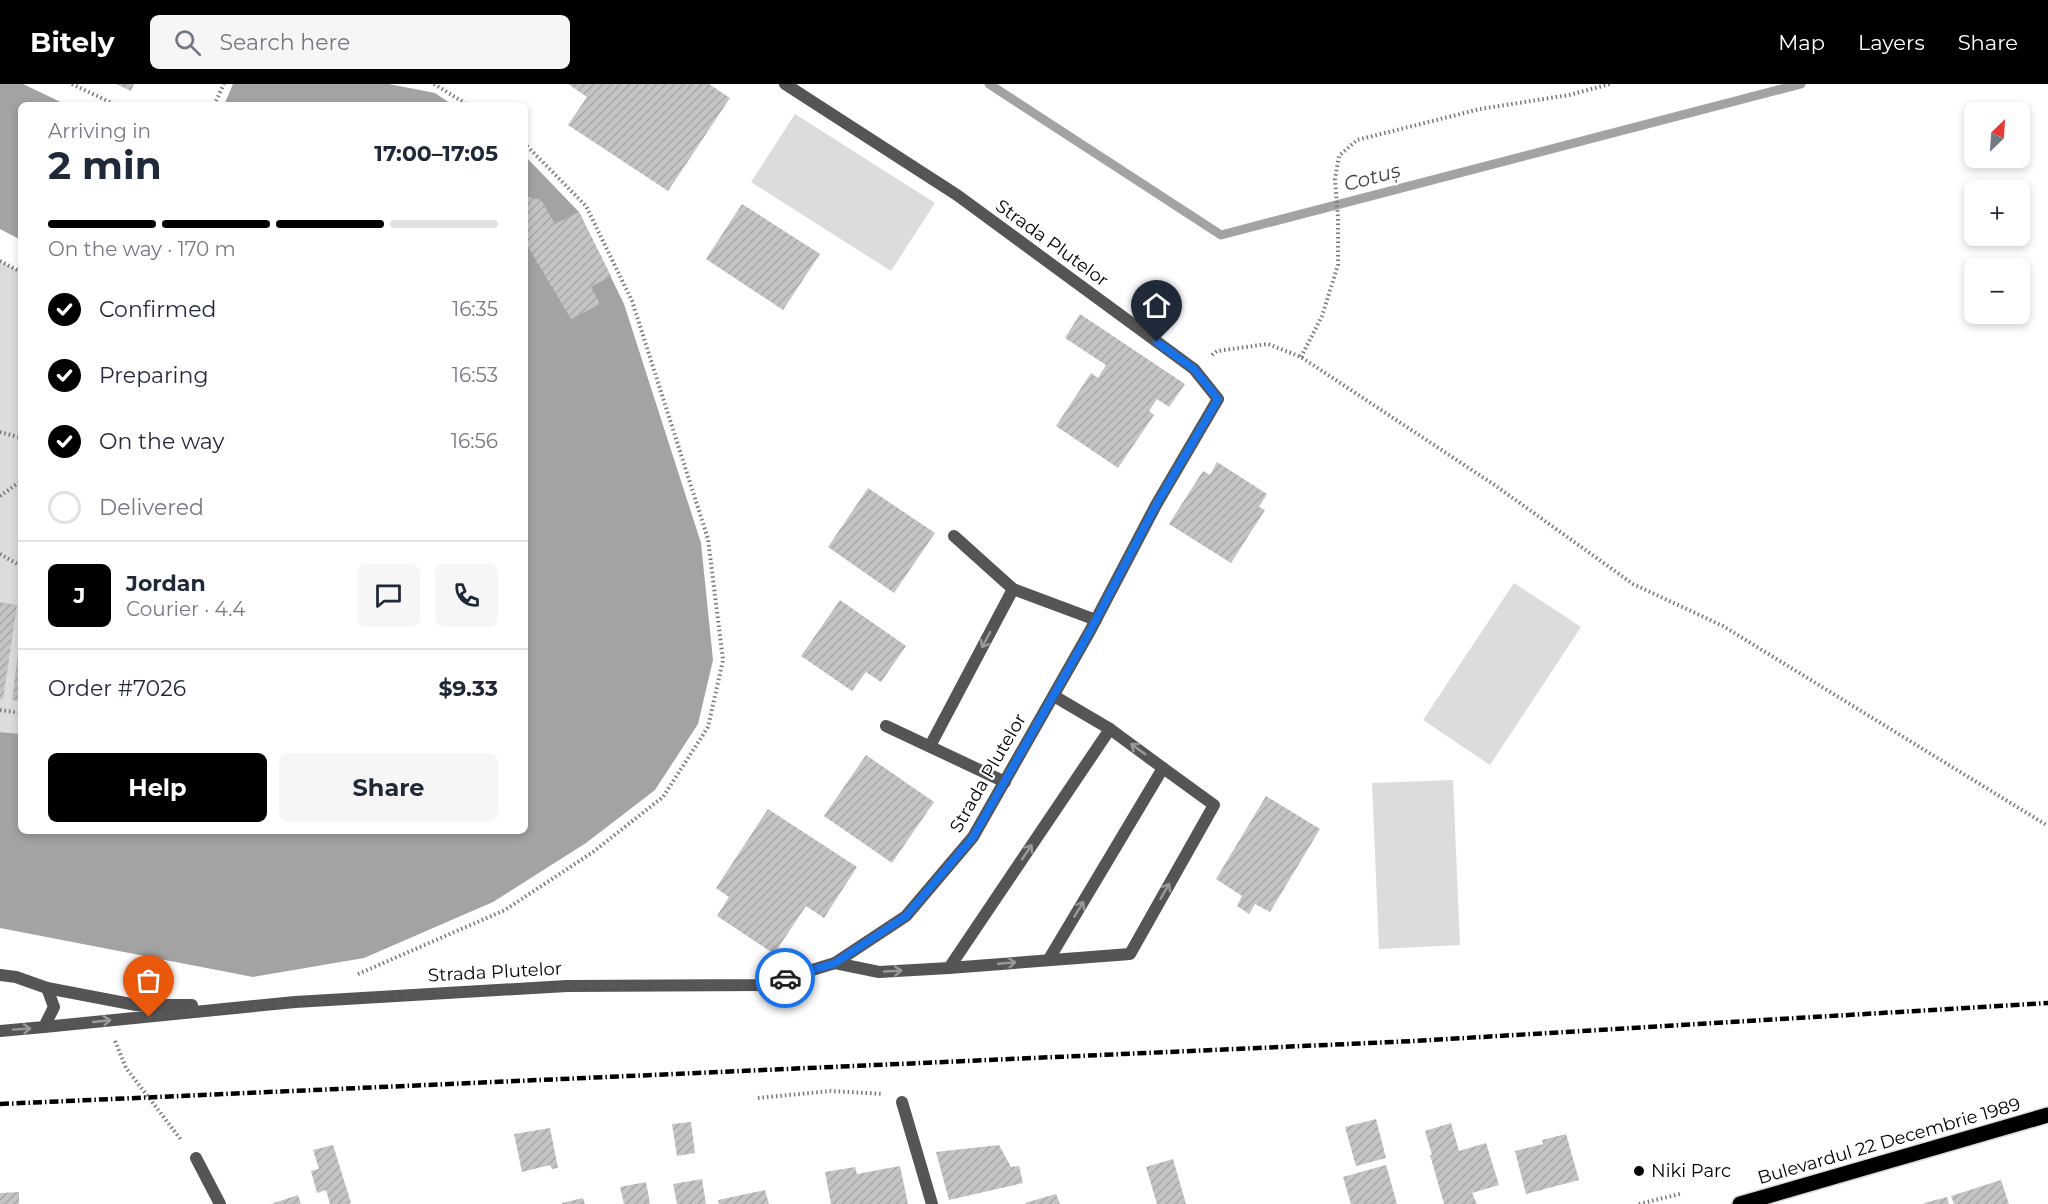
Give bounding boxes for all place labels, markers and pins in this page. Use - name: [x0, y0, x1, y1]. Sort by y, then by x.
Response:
- pin: [1131, 280, 1182, 342]
- pin: [123, 955, 174, 1017]
- place label: Niki Parc: [1651, 1160, 1731, 1182]
- marker: Niki Parc: [1632, 1164, 1646, 1178]

